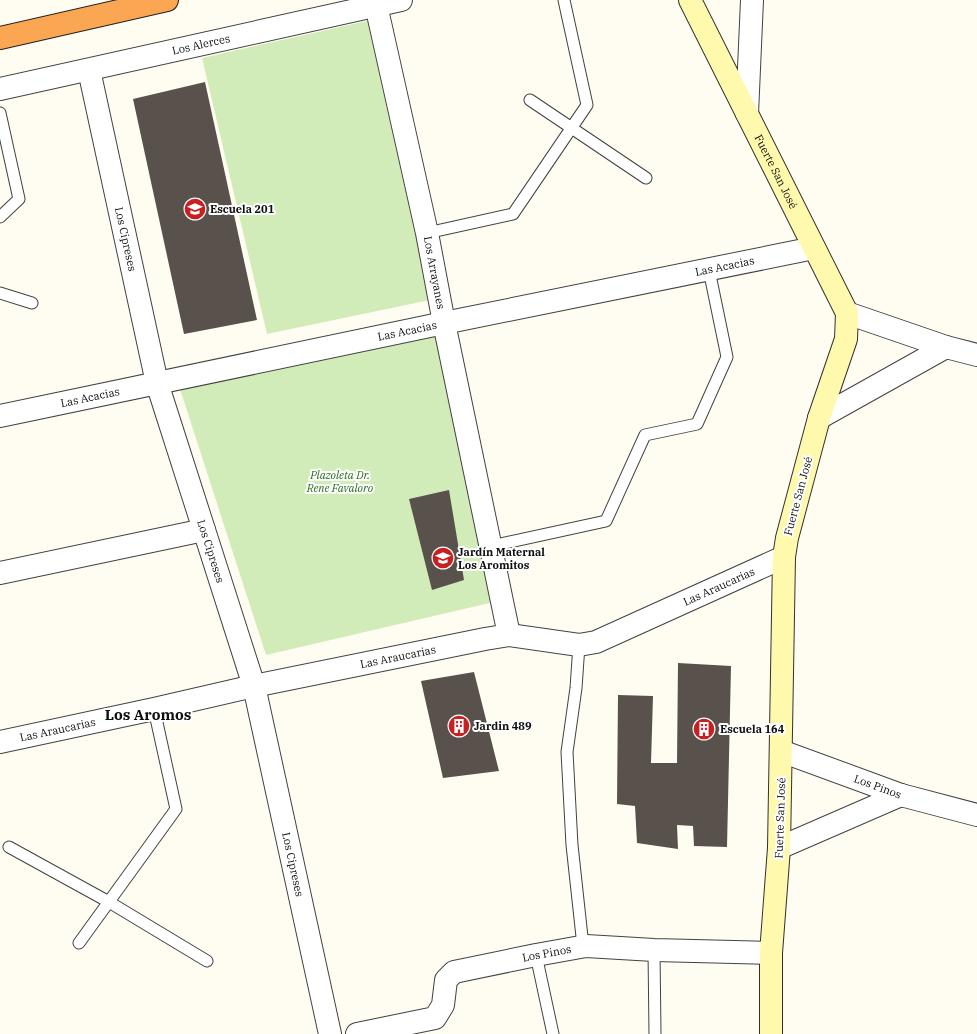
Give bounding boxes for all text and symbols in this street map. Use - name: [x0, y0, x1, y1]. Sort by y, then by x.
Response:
- street label: Los Alerces: [171, 31, 231, 58]
- street label: Fuerte San José: [752, 132, 801, 211]
- school or university icon: Escuela 201: [182, 196, 208, 222]
- place label: Escuela 201: [210, 202, 275, 216]
- street label: Los Cipreses: [112, 206, 140, 273]
- street label: Los Arrayanes: [421, 235, 448, 310]
- street label: Las Acacias: [694, 253, 756, 279]
- street label: Las Acacias: [376, 318, 438, 344]
- street label: Las Acacias: [59, 384, 121, 410]
- street label: Fuerte San José: [781, 455, 815, 537]
- park label: Plazoleta Dr. Rene Favaloro: [306, 468, 374, 495]
- street label: Los Cipreses: [194, 518, 228, 585]
- school or university icon: Jardín Maternal Los Aromitos: [430, 545, 456, 571]
- place label: Jardín Maternal Los Aromitos: [458, 545, 545, 572]
- street label: Las Araucarias: [681, 564, 757, 609]
- street label: Las Araucarias: [359, 642, 437, 671]
- district label: Los Aromos: [105, 705, 191, 724]
- building icon: Jardin 489: [446, 713, 472, 739]
- street label: Las Araucarias: [19, 715, 97, 745]
- building icon: Escuela 164: [691, 716, 717, 742]
- place label: Jardin 489: [474, 719, 532, 733]
- place label: Escuela 164: [720, 722, 785, 736]
- street label: Los Pinos: [852, 771, 903, 802]
- street label: Fuerte San José: [772, 777, 788, 859]
- street label: Los Cipreses: [279, 831, 307, 898]
- street label: Los Pinos: [521, 942, 572, 965]

